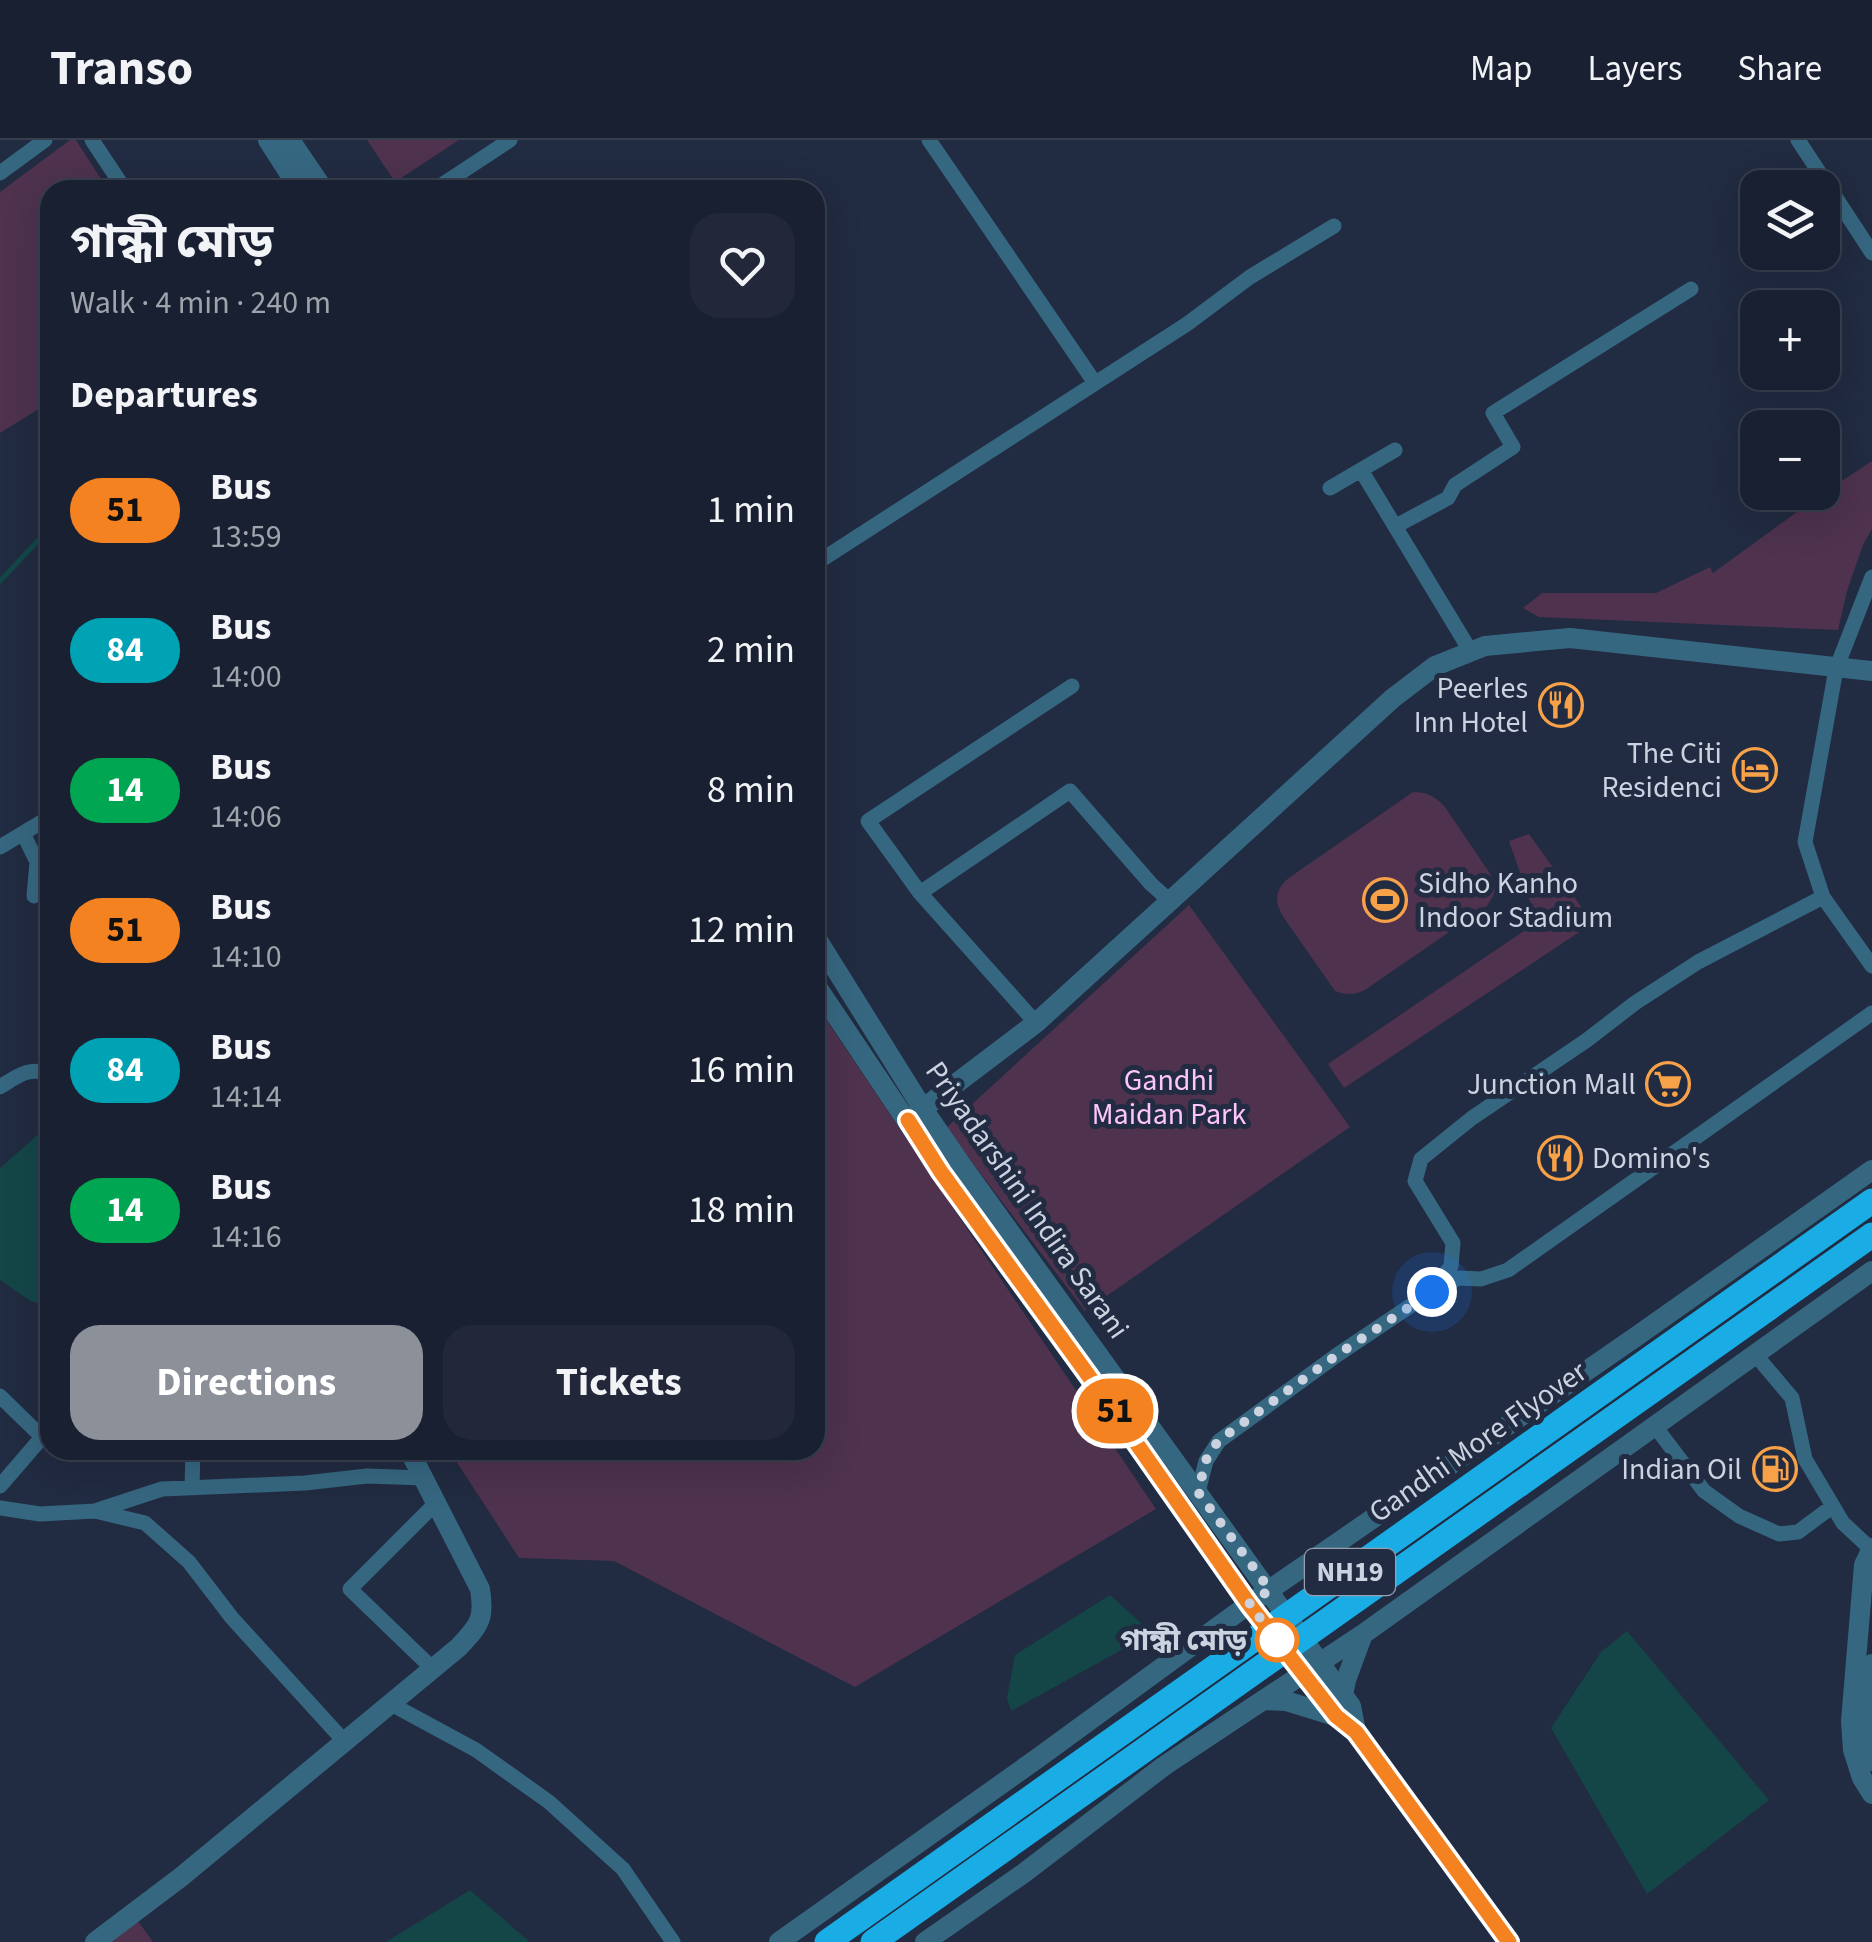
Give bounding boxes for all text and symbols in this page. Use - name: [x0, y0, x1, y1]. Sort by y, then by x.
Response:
- text: Transo: [50, 35, 193, 103]
- text: Map: [1470, 44, 1533, 94]
- text: Layers: [1588, 44, 1682, 94]
- text: Share: [1737, 44, 1822, 94]
- map controls: [1740, 170, 1840, 510]
- button: layers: [1740, 170, 1840, 270]
- text: গান্ধী মোড়: [70, 208, 273, 276]
- button: heart: [690, 213, 795, 318]
- text: Walk · 4 min · 240 m: [70, 280, 331, 326]
- button: +: [1740, 290, 1840, 390]
- text: Departures: [70, 368, 258, 422]
- button: −: [1740, 410, 1840, 510]
- text: Bus: [210, 460, 271, 514]
- text: 1 min: [707, 483, 795, 537]
- text: 51: [107, 485, 143, 535]
- text: 13:59: [210, 514, 282, 560]
- text: Bus: [210, 600, 271, 654]
- text: 2 min: [707, 623, 795, 677]
- text: 84: [107, 625, 143, 675]
- text: 14:00: [210, 654, 282, 700]
- place label: Peerles Inn Hotel: [1414, 667, 1528, 744]
- restaurant icon: Peerles Inn Hotel: [1538, 682, 1584, 728]
- place label: The Citi Residenci: [1601, 732, 1722, 809]
- text: Bus: [210, 740, 271, 794]
- hotel icon: The Citi Residenci: [1732, 747, 1778, 793]
- text: 8 min: [707, 763, 795, 817]
- text: 14: [107, 765, 143, 815]
- text: 14:06: [210, 794, 282, 840]
- place label: Sidho Kanho Indoor Stadium: [1418, 862, 1613, 939]
- sports icon: Sidho Kanho Indoor Stadium: [1362, 877, 1408, 923]
- text: Bus: [210, 880, 271, 934]
- text: 12 min: [688, 903, 795, 957]
- text: 51: [107, 905, 143, 955]
- text: 14:10: [210, 934, 282, 980]
- text: Bus: [210, 1020, 271, 1074]
- text: 16 min: [688, 1043, 795, 1097]
- text: 84: [107, 1045, 143, 1095]
- street label: Priyadarshini Indira Sarani: [915, 1052, 1139, 1348]
- park label: Gandhi Maidan Park: [1092, 1059, 1246, 1136]
- supermarket icon: Junction Mall: [1645, 1061, 1691, 1107]
- place label: Junction Mall: [1467, 1063, 1636, 1106]
- text: 14:14: [210, 1074, 282, 1120]
- restaurant icon: Domino's: [1537, 1135, 1583, 1181]
- place label: Domino's: [1592, 1137, 1710, 1180]
- text: Bus: [210, 1160, 271, 1214]
- text: 18 min: [688, 1183, 795, 1237]
- text: 14: [107, 1185, 143, 1235]
- text: 14:16: [210, 1214, 282, 1260]
- your location: [1407, 1267, 1457, 1317]
- button: Directions: [70, 1325, 423, 1440]
- button: Tickets: [443, 1325, 795, 1440]
- street label: Gandhi More Flyover: [1360, 1350, 1596, 1533]
- line badge: 51: [1070, 1378, 1160, 1444]
- text: 51: [1097, 1386, 1133, 1436]
- fuel station icon: Indian Oil: [1752, 1446, 1798, 1492]
- place label: Indian Oil: [1621, 1448, 1742, 1491]
- road number: NH19: [1305, 1549, 1395, 1595]
- place label: গান্ধী মোড়: [1120, 1619, 1247, 1662]
- marker: গান্ধী মোড়: [1256, 1619, 1298, 1661]

